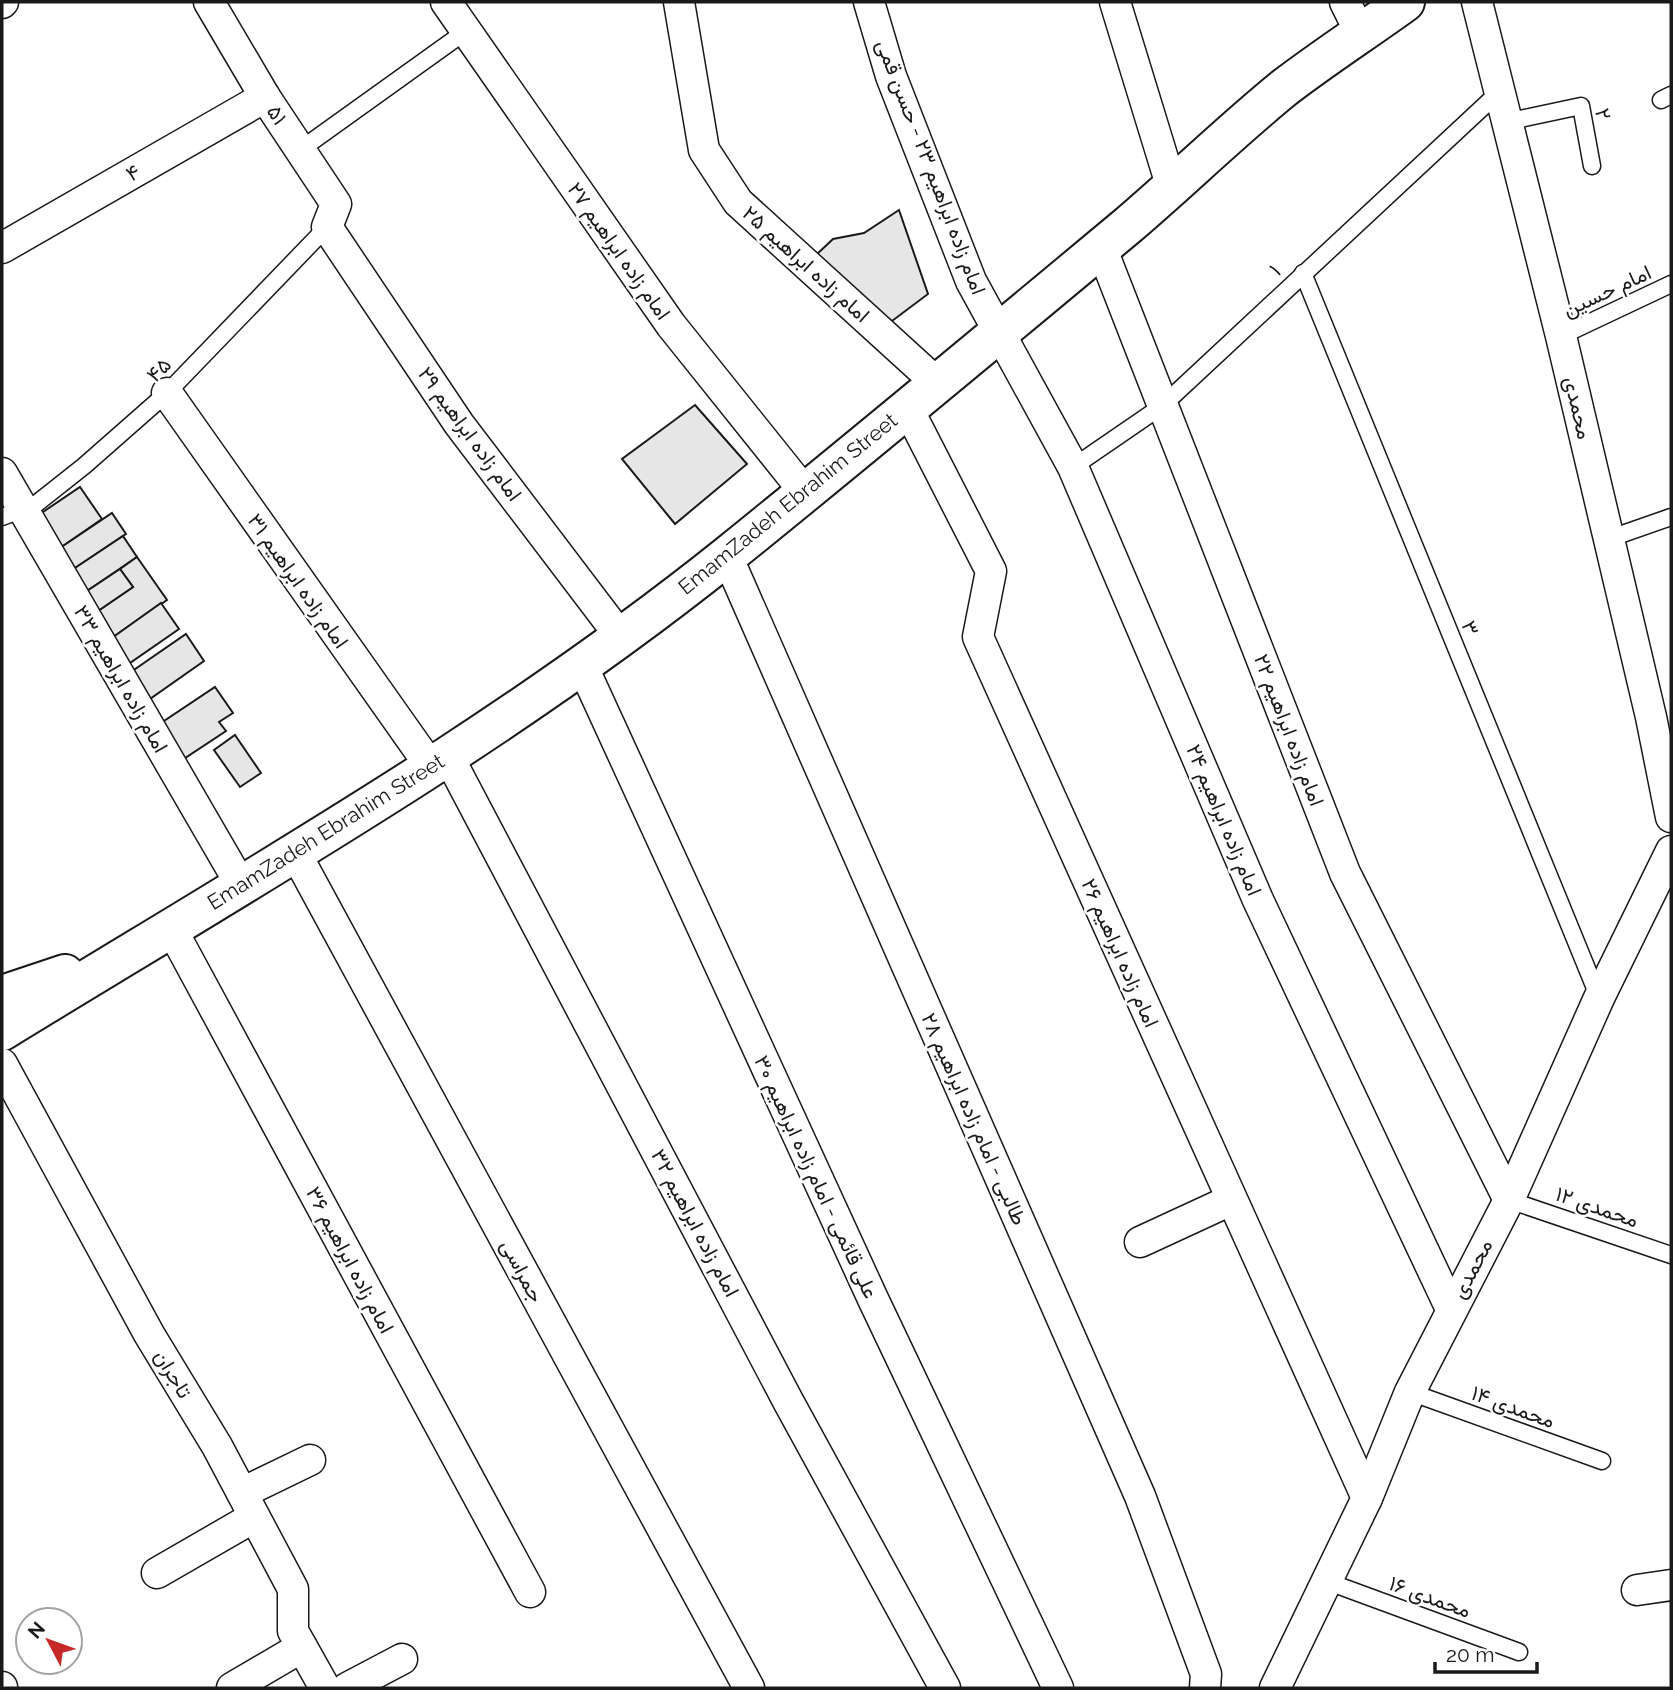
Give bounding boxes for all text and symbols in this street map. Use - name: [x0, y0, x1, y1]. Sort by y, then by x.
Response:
- street label: امام زاده ابراهیم ۲۳ - حسن قمی: [869, 36, 992, 299]
- street label: ۵۱: [262, 100, 293, 129]
- street label: ۲: [1590, 105, 1617, 123]
- street label: ۴: [121, 159, 144, 186]
- street label: امام زاده ابراهیم ۲۷: [561, 177, 676, 325]
- street label: امام زاده ابراهیم ۲۵: [736, 200, 875, 329]
- street label: ۱: [1264, 258, 1285, 281]
- street label: امام حسین: [1559, 259, 1656, 324]
- street label: ۴۵: [141, 352, 176, 387]
- street label: امام زاده ابراهیم ۲۹: [412, 362, 527, 507]
- street label: محمدی: [1559, 374, 1598, 442]
- street label: EmamZadeh Ebrahim Street: [673, 408, 902, 600]
- street label: امام زاده ابراهیم ۳۱: [241, 509, 354, 654]
- street label: امام زاده ابراهیم ۳۳: [67, 600, 174, 758]
- street label: ۳: [1456, 617, 1485, 639]
- street label: امام زاده ابراهیم ۲۲: [1247, 650, 1330, 810]
- street label: امام زاده ابراهیم ۲۴: [1180, 740, 1268, 900]
- street label: EmamZadeh Ebrahim Street: [203, 748, 449, 915]
- street label: امام زاده ابراهیم ۲۶: [1075, 875, 1164, 1032]
- street label: طالبی - امام زاده ابراهیم ۲۸: [914, 1009, 1033, 1230]
- street label: علی قائمی - امام زاده ابراهیم ۳۰: [747, 1051, 884, 1303]
- street label: امام زاده ابراهیم ۳۲: [644, 1145, 745, 1302]
- street label: محمدی ۱۲: [1552, 1181, 1642, 1232]
- street label: امام زاده ابراهیم ۳۶: [299, 1182, 400, 1338]
- street label: جمراسی: [495, 1235, 549, 1307]
- street label: محمدی: [1446, 1235, 1498, 1303]
- street label: تاجران: [148, 1345, 198, 1403]
- street label: محمدی ۱۴: [1468, 1380, 1558, 1433]
- street label: محمدی ۱۶: [1386, 1570, 1474, 1623]
- north arrow: [14, 1606, 84, 1676]
- text: N: [23, 1617, 49, 1643]
- scale bar: [1435, 1630, 1536, 1674]
- text: 20 m: [1446, 1642, 1494, 1667]

